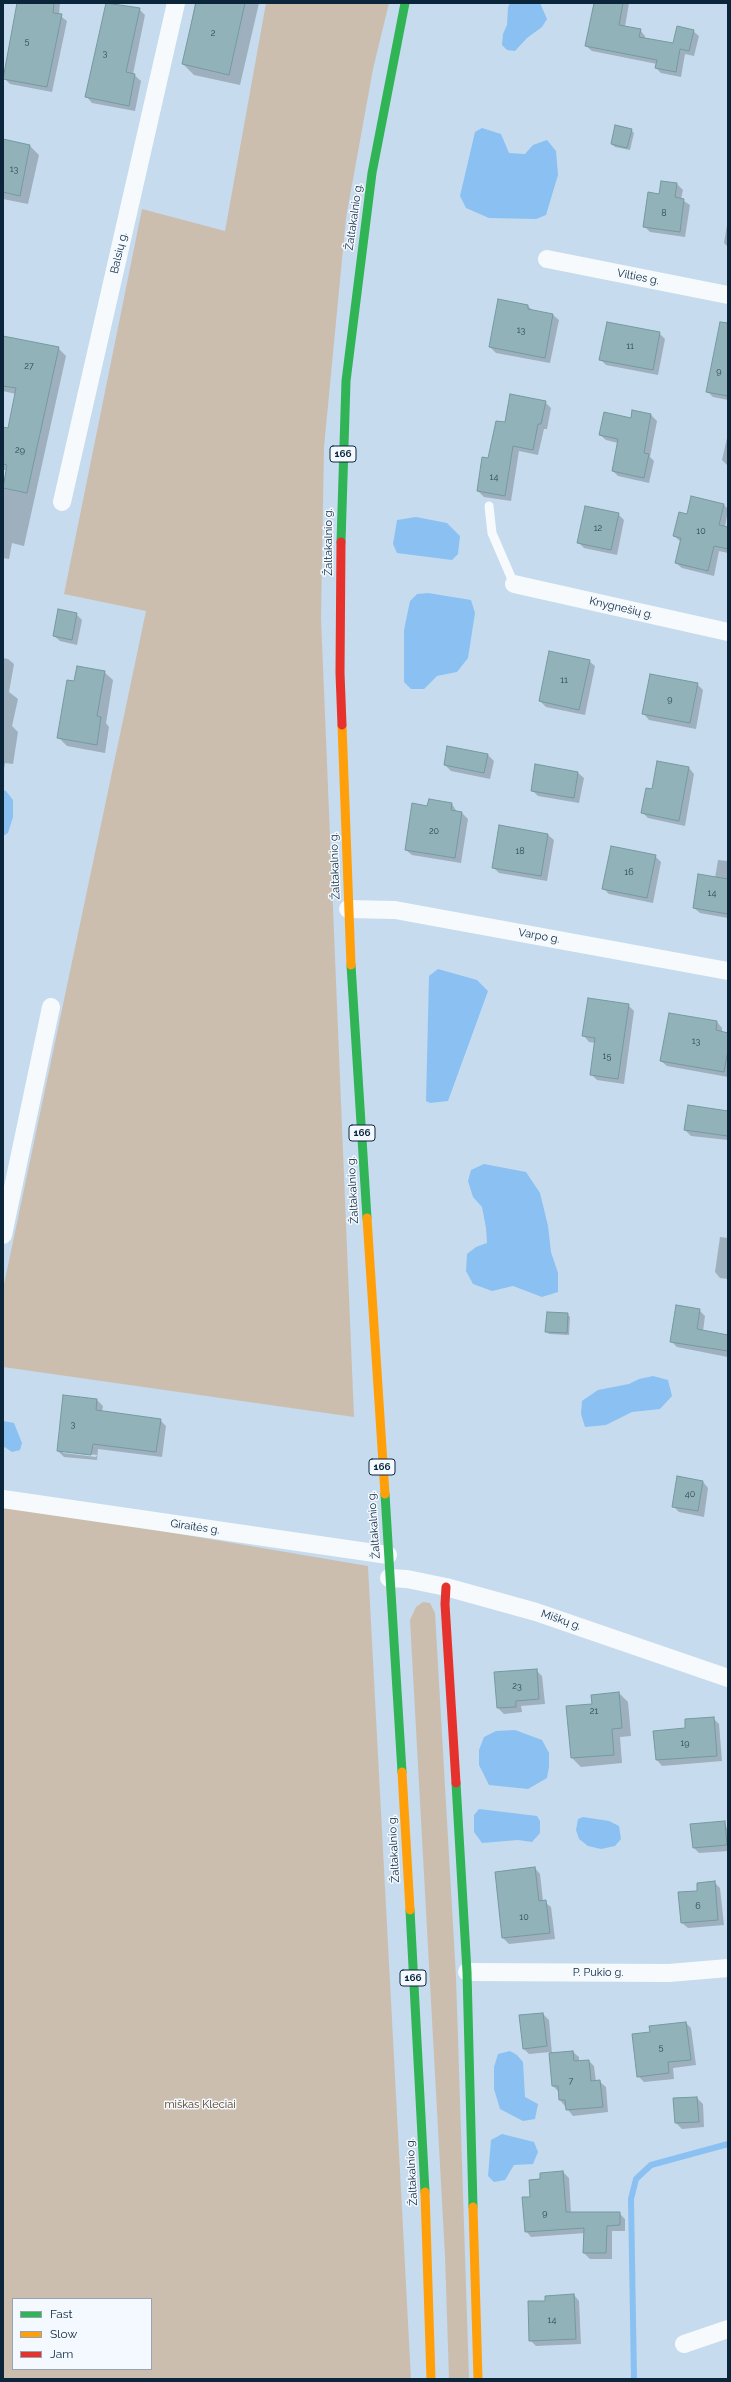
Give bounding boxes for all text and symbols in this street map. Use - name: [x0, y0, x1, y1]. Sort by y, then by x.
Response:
- house number: 2: [211, 28, 215, 38]
- house number: 5: [25, 36, 29, 46]
- house number: 3: [103, 48, 107, 58]
- house number: 13: [10, 164, 18, 174]
- street label: Žaltakalnio g.: [343, 183, 365, 251]
- house number: 8: [661, 208, 667, 218]
- street label: Balsių g.: [108, 231, 130, 275]
- street label: Vilties g.: [616, 266, 660, 288]
- house number: 13: [517, 325, 525, 335]
- house number: 11: [626, 341, 634, 351]
- house number: 27: [24, 361, 34, 371]
- house number: 9: [716, 366, 722, 376]
- house number: 29: [15, 445, 25, 455]
- road number: 166: [330, 446, 356, 462]
- house number: 14: [490, 472, 498, 482]
- street label: Žaltakalnio g.: [322, 508, 336, 576]
- house number: 12: [594, 523, 602, 533]
- house number: 10: [696, 526, 706, 536]
- street label: Knygnešių g.: [588, 594, 654, 622]
- house number: 11: [560, 675, 568, 685]
- house number: 9: [667, 694, 673, 704]
- house number: 20: [429, 826, 439, 836]
- street label: Žaltakalnio g.: [327, 832, 343, 900]
- house number: 18: [515, 846, 525, 856]
- house number: 16: [624, 867, 634, 877]
- house number: 14: [708, 888, 716, 898]
- street label: Varpo g.: [517, 926, 561, 946]
- house number: 13: [692, 1036, 700, 1046]
- house number: 15: [603, 1051, 611, 1061]
- road number: 166: [349, 1125, 375, 1141]
- street label: Žaltakalnio g.: [345, 1156, 361, 1224]
- house number: 3: [71, 1419, 75, 1429]
- road number: 166: [369, 1459, 395, 1475]
- house number: 40: [685, 1489, 695, 1499]
- street label: Žaltakalnio g.: [365, 1491, 383, 1559]
- street label: Giraitės g.: [170, 1517, 220, 1537]
- street label: Miškų g.: [539, 1607, 583, 1633]
- house number: 23: [512, 1681, 522, 1691]
- house number: 21: [590, 1706, 598, 1716]
- house number: 19: [680, 1738, 690, 1748]
- street label: Žaltakalnio g.: [386, 1815, 402, 1883]
- house number: 6: [695, 1901, 701, 1911]
- house number: 10: [519, 1912, 529, 1922]
- street label: P. Pukio g.: [573, 1966, 623, 1980]
- road number: 166: [400, 1970, 426, 1986]
- house number: 5: [659, 2042, 663, 2052]
- house number: 7: [569, 2076, 573, 2086]
- park label: miškas Kleciai: [164, 2098, 236, 2112]
- street label: Žaltakalnio g.: [404, 2138, 420, 2206]
- house number: 9: [542, 2208, 548, 2218]
- legend: [12, 2298, 152, 2370]
- text: Fast: [50, 2307, 73, 2321]
- house number: 14: [548, 2315, 556, 2325]
- text: Slow: [50, 2327, 77, 2341]
- text: Jam: [50, 2347, 73, 2361]

